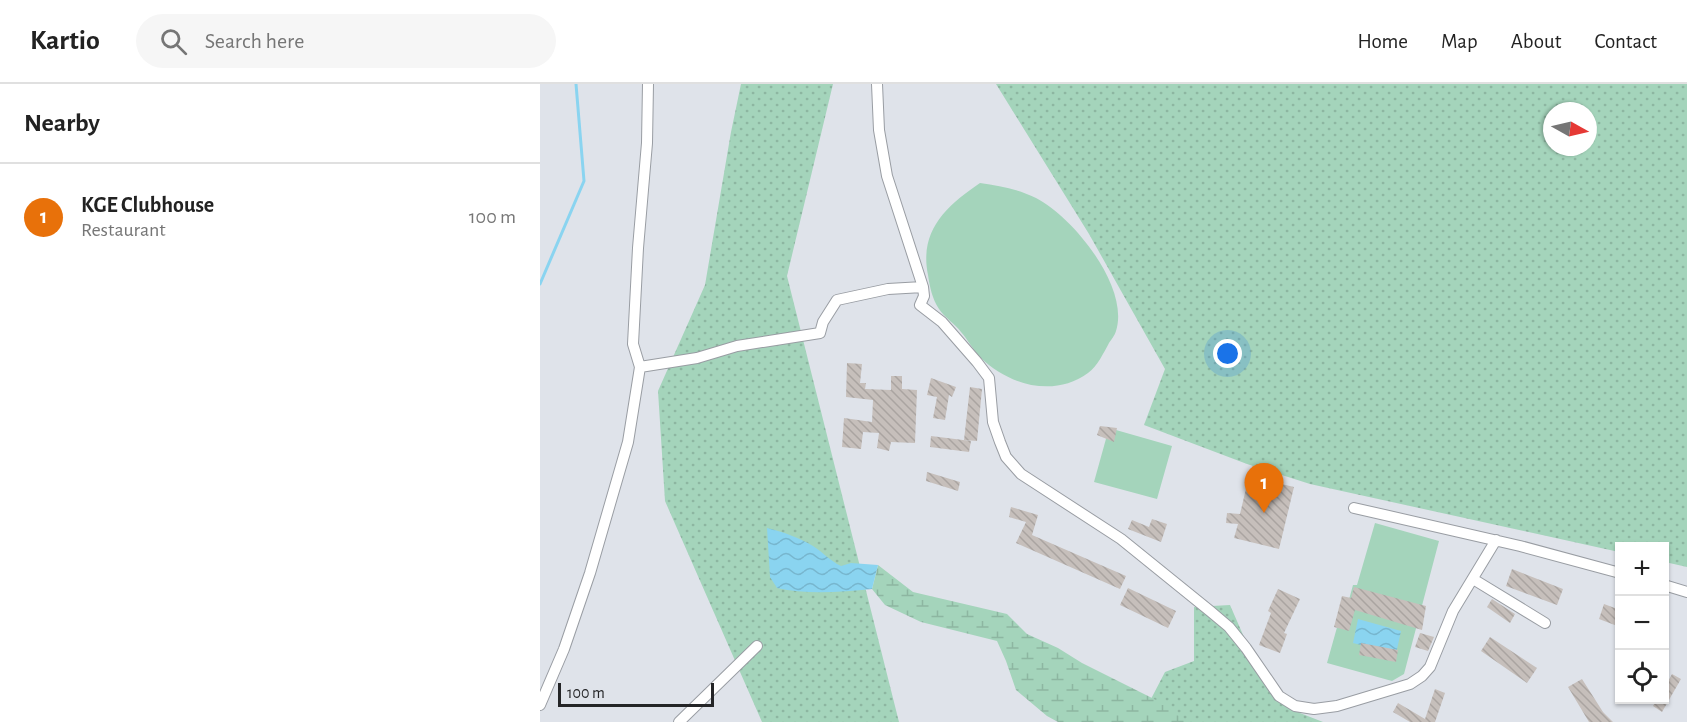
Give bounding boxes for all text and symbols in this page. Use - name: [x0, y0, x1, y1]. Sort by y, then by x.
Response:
- search box: [136, 14, 556, 68]
- icon: search: [157, 25, 190, 58]
- text: Kartio: [30, 27, 100, 55]
- text: Search here: [205, 30, 304, 52]
- text: Home: [1357, 31, 1408, 52]
- text: Map: [1441, 31, 1478, 52]
- text: About: [1511, 31, 1561, 52]
- text: Contact: [1594, 31, 1657, 52]
- north arrow: [1543, 102, 1597, 156]
- text: Nearby: [24, 110, 100, 136]
- text: KGE Clubhouse: [81, 194, 214, 216]
- text: 1: [40, 207, 47, 227]
- text: 100 m: [469, 207, 516, 227]
- text: Restaurant: [81, 220, 166, 240]
- your location: [1213, 339, 1242, 368]
- pin: 1: [1244, 464, 1284, 513]
- map controls: [1615, 542, 1669, 704]
- button: +: [1615, 542, 1669, 596]
- button: −: [1615, 596, 1669, 650]
- button: locate: [1615, 650, 1669, 704]
- scale bar: [558, 680, 714, 708]
- text: 100 m: [567, 685, 605, 701]

